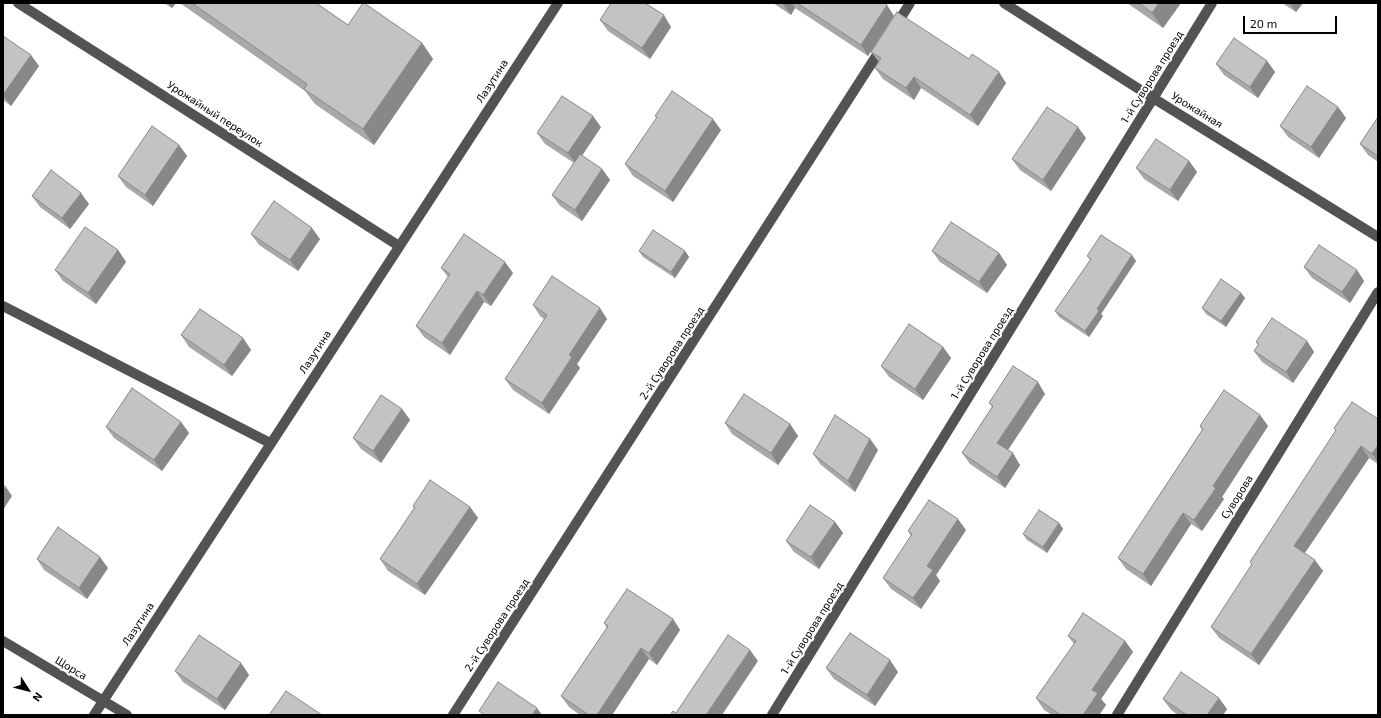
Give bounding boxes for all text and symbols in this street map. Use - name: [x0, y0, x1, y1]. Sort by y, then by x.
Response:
- scale bar: [1245, 8, 1339, 34]
- text: 20 m: [1250, 16, 1277, 30]
- street label: 1-й Суворова проезд: [1118, 28, 1186, 126]
- street label: Лазутина: [473, 57, 511, 105]
- street label: Урожайный переулок: [165, 78, 265, 150]
- street label: Урожайная: [1169, 89, 1225, 131]
- street label: 2-й Суворова проезд: [637, 304, 707, 402]
- street label: 1-й Суворова проезд: [948, 304, 1016, 402]
- street label: Лазутина: [296, 328, 334, 376]
- street label: Суворова: [1218, 473, 1256, 521]
- street label: 2-й Суворова проезд: [462, 576, 532, 674]
- street label: 1-й Суворова проезд: [778, 579, 846, 677]
- street label: Лазутина: [119, 600, 157, 648]
- street label: Щорса: [53, 653, 89, 683]
- north arrow: [8, 670, 48, 710]
- text: N: [31, 690, 46, 704]

